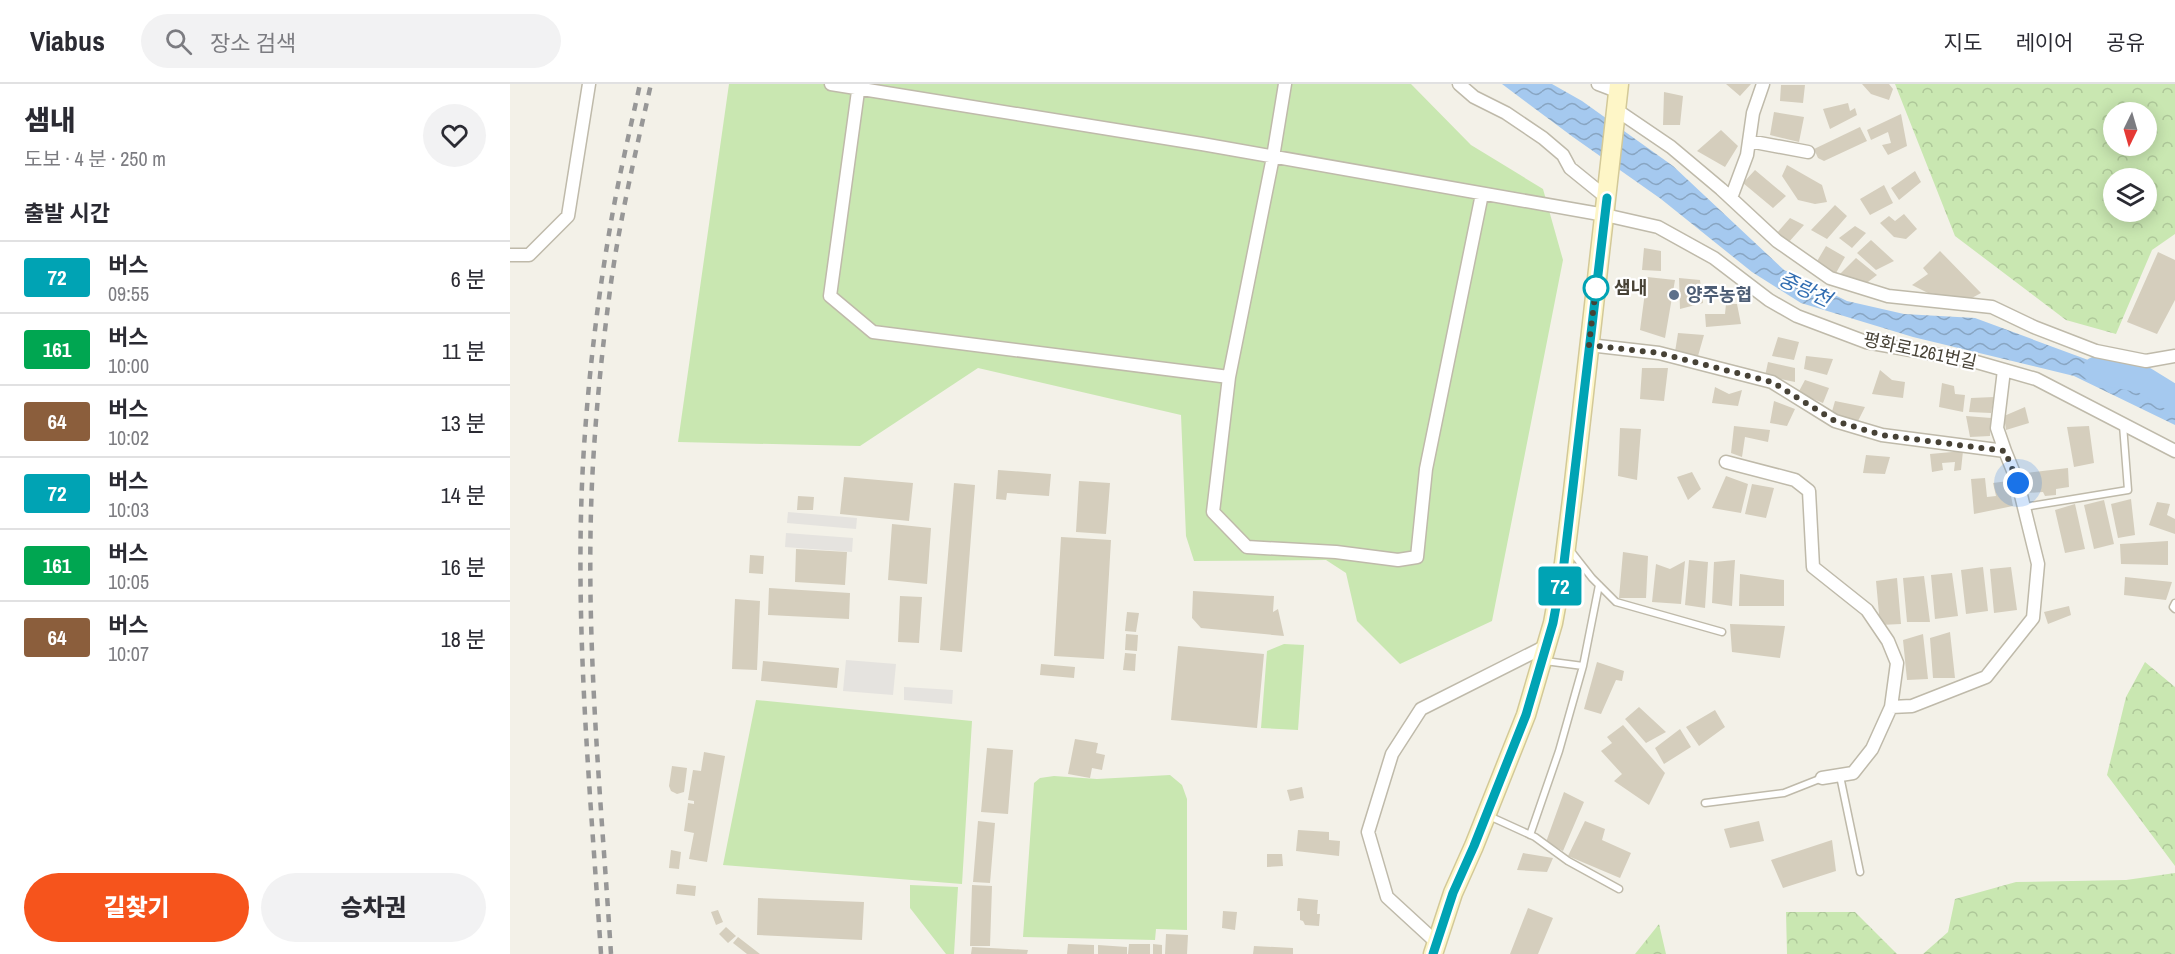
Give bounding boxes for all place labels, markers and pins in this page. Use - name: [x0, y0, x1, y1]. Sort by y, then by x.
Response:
- marker: 샘내: [1583, 275, 1609, 301]
- place label: 샘내: [1614, 275, 1647, 300]
- place label: 양주농협: [1686, 282, 1752, 307]
- marker: 양주농협: [1667, 288, 1681, 302]

